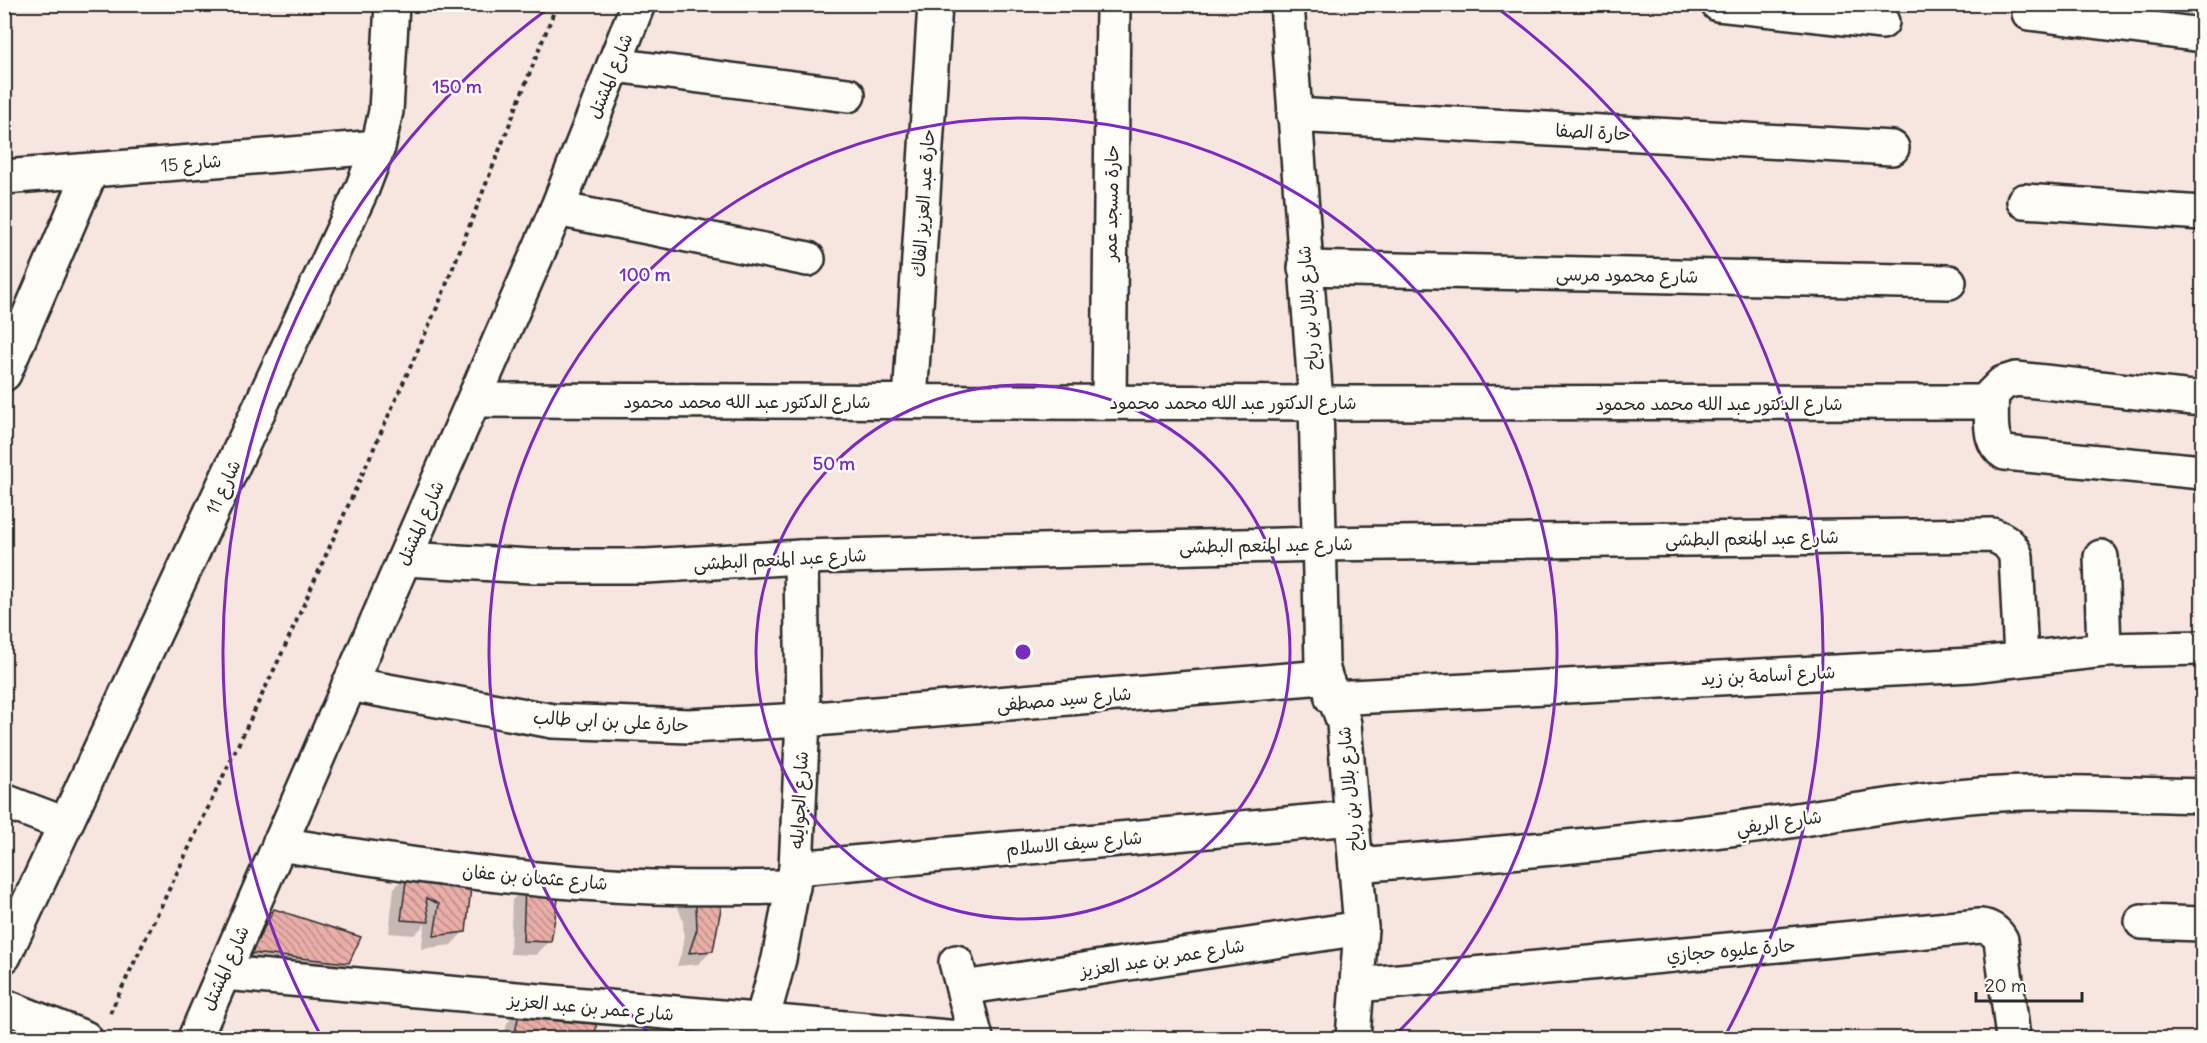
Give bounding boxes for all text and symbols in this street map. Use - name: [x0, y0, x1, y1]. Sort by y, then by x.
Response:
- street label: شارع المشتل: [582, 30, 639, 123]
- text: 150 m: [432, 75, 482, 98]
- street label: حارة الصفا: [1555, 119, 1631, 145]
- street label: حارة عبد العزيز الفاك: [906, 128, 940, 278]
- street label: حارة مسجد عمر: [1098, 145, 1124, 263]
- street label: شارع 15: [160, 149, 222, 178]
- street label: شارع بلال بن رباح: [1292, 245, 1325, 371]
- street label: شارع محمود مرسى: [1556, 262, 1698, 289]
- text: 100 m: [620, 263, 671, 286]
- street label: شارع الدكتور عبد الله محمد محمود: [623, 390, 871, 414]
- street label: شارع الدكتور عبد الله محمد محمود: [1109, 391, 1357, 415]
- street label: شارع الدكتور عبد الله محمد محمود: [1595, 392, 1843, 416]
- text: 50 m: [813, 452, 855, 475]
- street label: شارع 11: [200, 456, 246, 518]
- street label: شارع المشتل: [391, 477, 450, 569]
- street label: شارع عبد المنعم البطشى: [1665, 525, 1839, 554]
- street label: شارع عبد المنعم البطشى: [1179, 532, 1353, 561]
- street label: شارع عبد المنعم البطشى: [693, 543, 867, 578]
- centre of rings: [1013, 642, 1033, 662]
- street label: شارع أسامة بن زيد: [1700, 660, 1836, 691]
- street label: شارع سيد مصطفى: [996, 682, 1132, 717]
- street label: حارة على بن ابى طالب: [533, 705, 689, 737]
- street label: شارع بلال بن رباح: [1332, 725, 1367, 852]
- street label: شارع الجوايله: [785, 751, 814, 850]
- street label: شارع الريفي: [1735, 805, 1824, 844]
- street label: شارع سيف الاسلام: [1005, 826, 1143, 863]
- street label: شارع عثمان بن عفان: [461, 859, 609, 896]
- street label: شارع المشتل: [196, 922, 255, 1014]
- street label: حارة عليوه حجازي: [1665, 933, 1797, 969]
- street label: شارع عمر بن عبد العزيز: [1076, 934, 1246, 984]
- scale bar: [1976, 965, 2082, 1003]
- text: 20 m: [1985, 974, 2027, 997]
- street label: شارع عمر بن عبد العزيز: [505, 988, 675, 1027]

